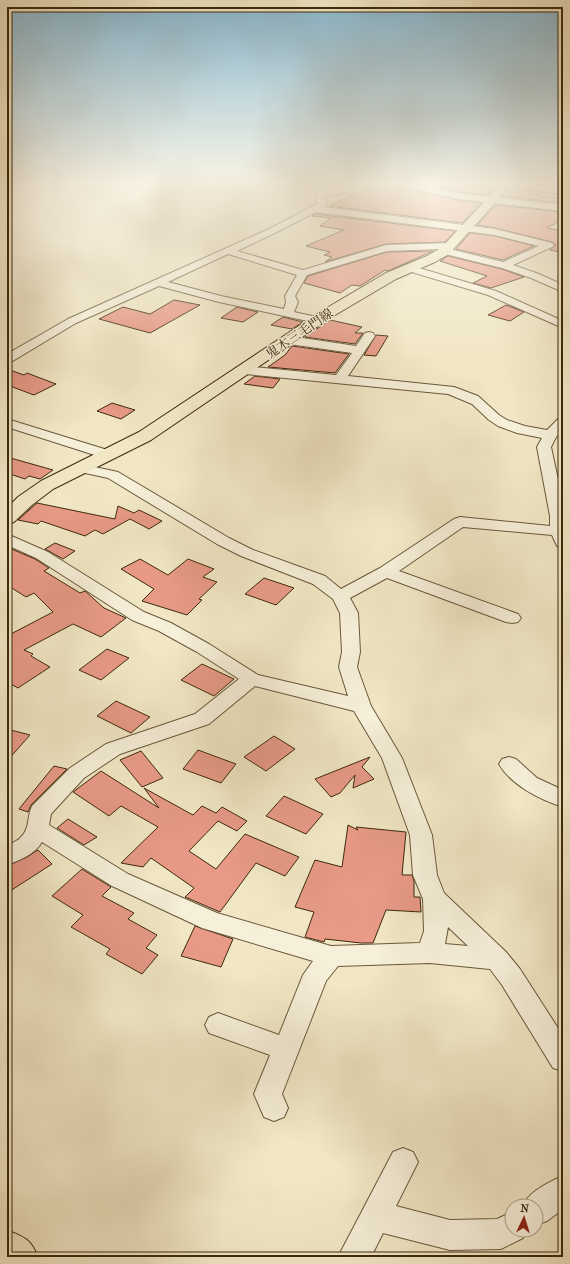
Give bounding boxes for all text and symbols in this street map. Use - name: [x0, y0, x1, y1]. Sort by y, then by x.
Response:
- street label: 鬼木三毛門線: [263, 305, 336, 361]
- north arrow: [504, 1198, 544, 1238]
- text: N: [520, 1202, 530, 1215]

